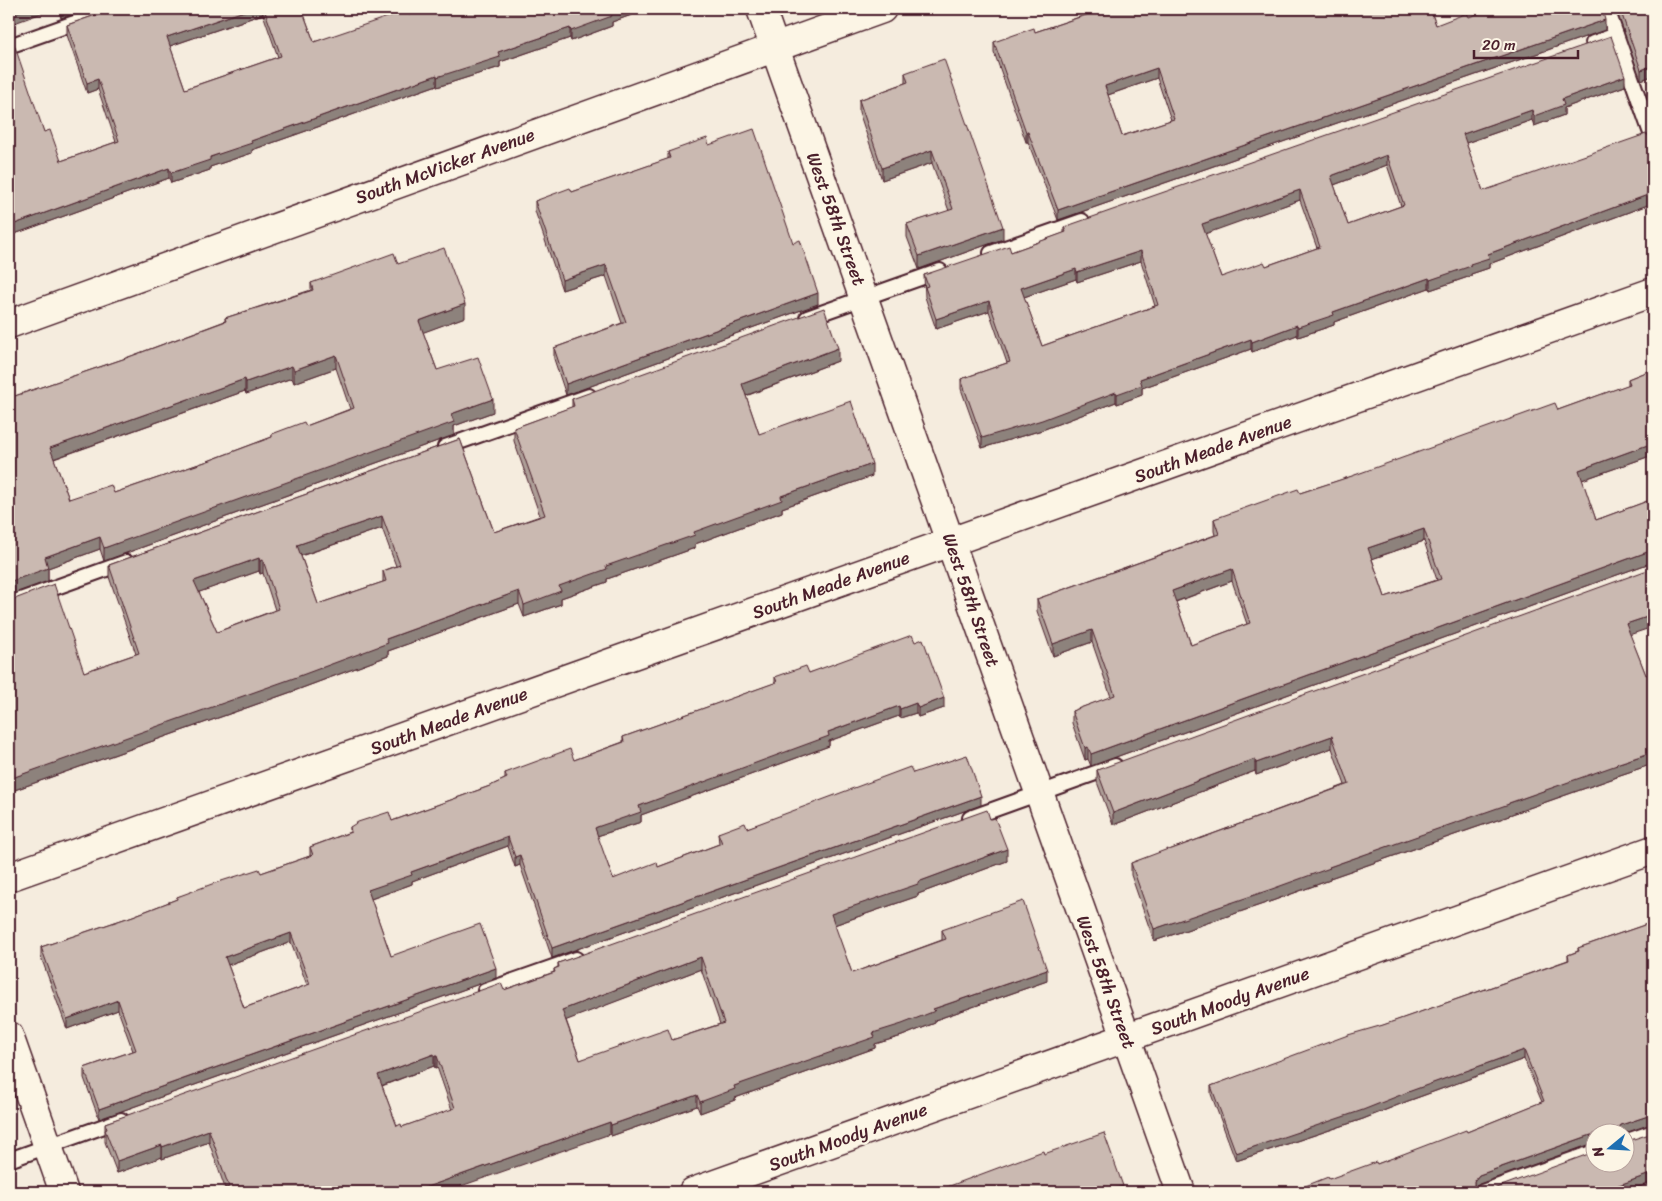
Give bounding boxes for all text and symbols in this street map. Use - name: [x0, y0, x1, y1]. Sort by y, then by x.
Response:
- scale bar: [1474, 28, 1578, 60]
- text: 20 m: [1482, 32, 1516, 58]
- street label: South McVicker Avenue: [351, 119, 539, 213]
- street label: West 58th Street: [797, 148, 875, 290]
- street label: South Meade Avenue: [1130, 406, 1296, 492]
- street label: West 58th Street: [933, 529, 1009, 672]
- street label: South Meade Avenue: [748, 542, 914, 628]
- street label: South Meade Avenue: [366, 678, 532, 764]
- street label: West 58th Street: [1067, 911, 1145, 1053]
- street label: South Moody Avenue: [1146, 957, 1314, 1045]
- street label: South Moody Avenue: [764, 1093, 932, 1181]
- north arrow: [1584, 1124, 1634, 1174]
- text: N: [1585, 1143, 1612, 1161]

